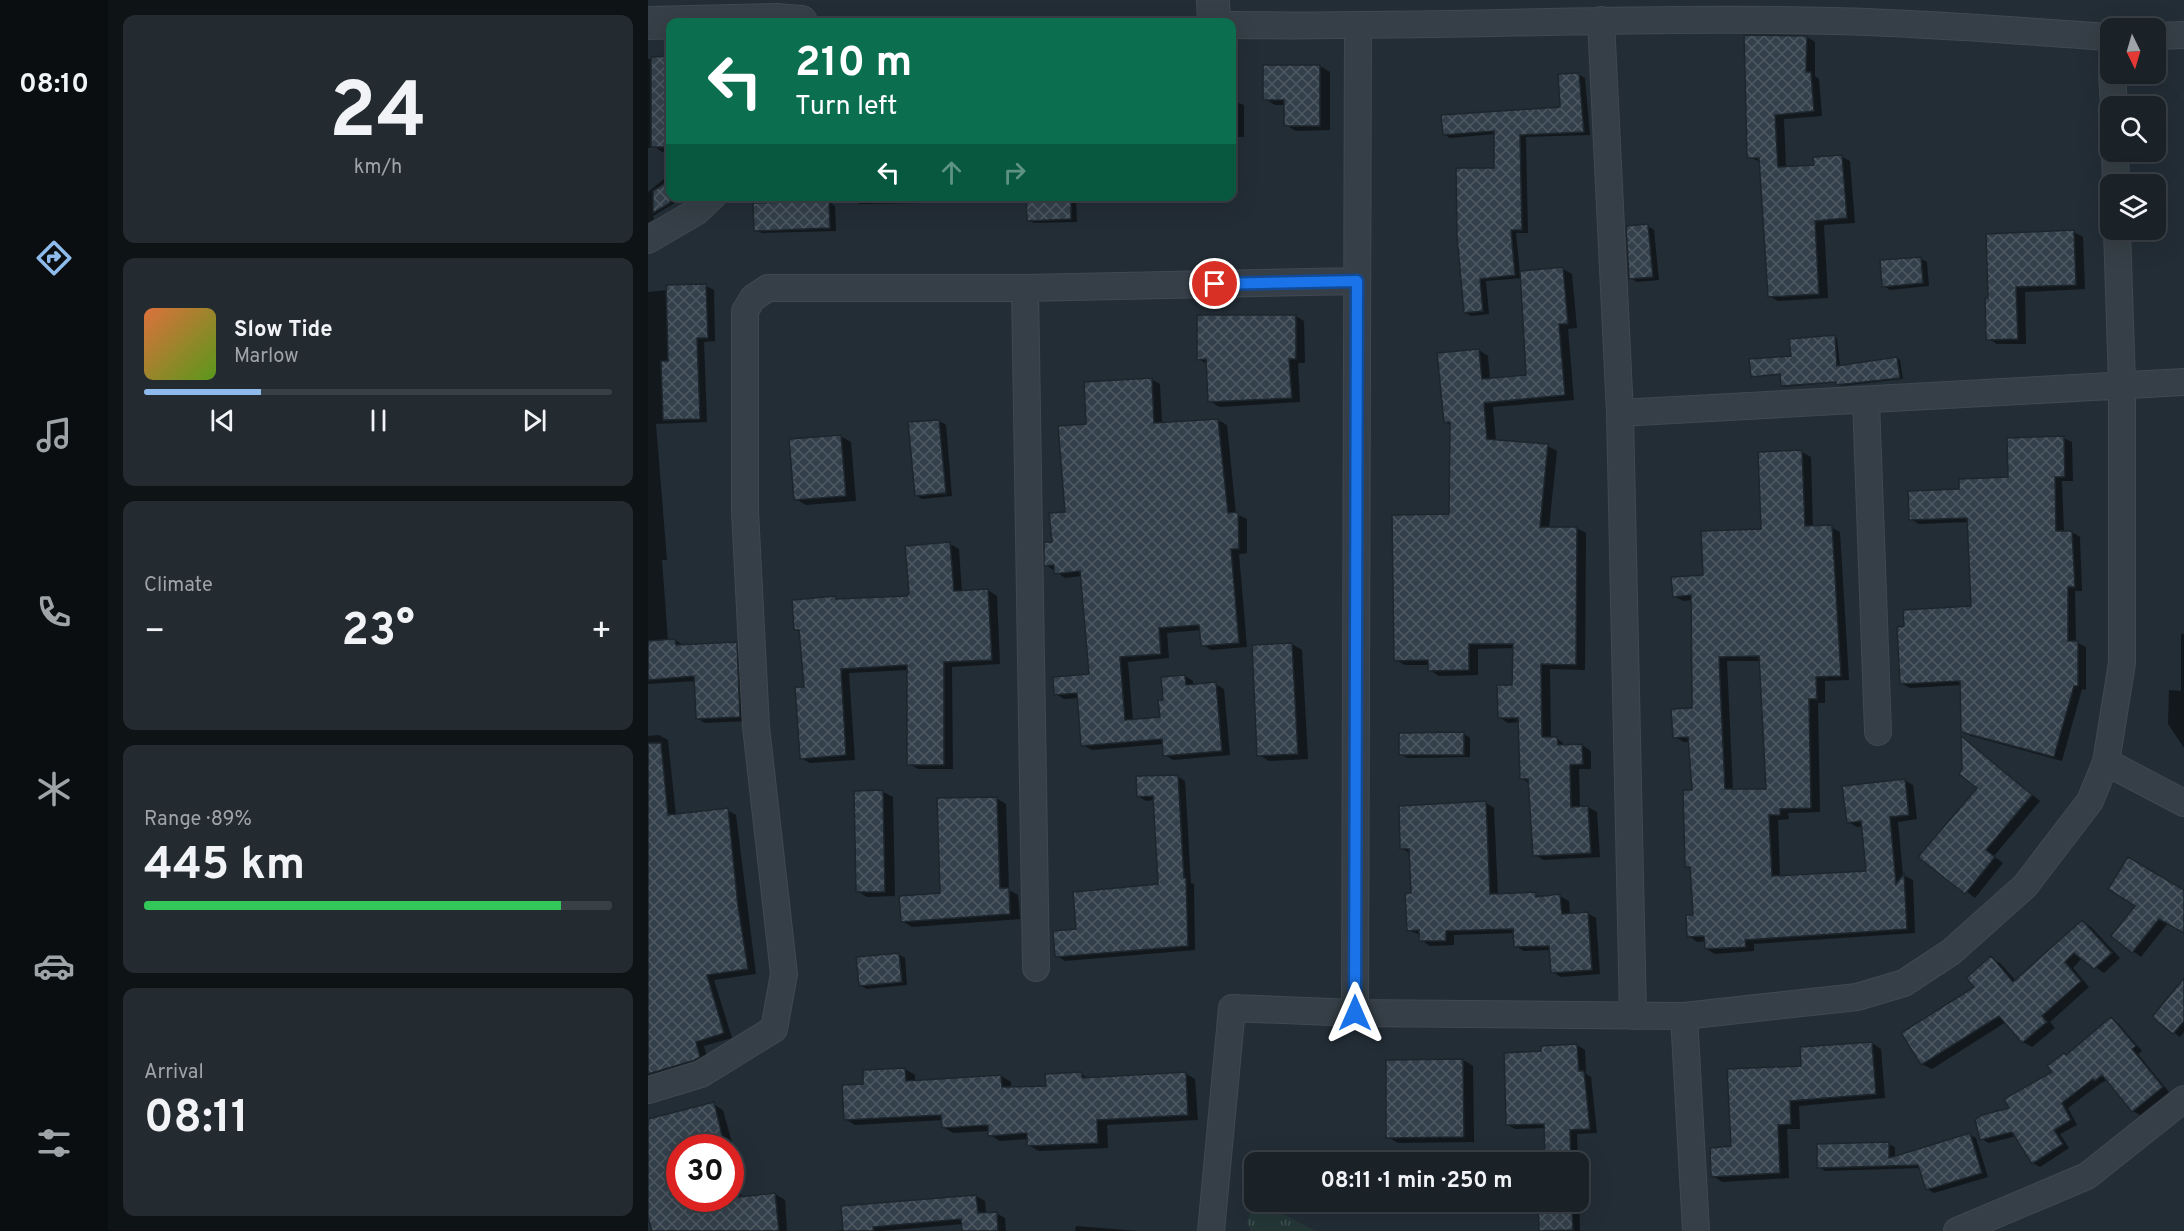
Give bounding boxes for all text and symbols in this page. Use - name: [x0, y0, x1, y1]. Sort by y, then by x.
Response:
- north arrow: [2100, 18, 2166, 84]
- map controls: [2100, 18, 2166, 240]
- text: 210 m: [795, 38, 912, 91]
- icon: left: [696, 42, 774, 120]
- text: 24: [329, 66, 427, 165]
- text: 08:10: [19, 68, 89, 102]
- text: Turn left: [795, 90, 897, 124]
- button: search: [2100, 96, 2166, 162]
- text: km/h: [354, 155, 402, 181]
- icon: left: [872, 156, 905, 189]
- icon: ahead: [935, 156, 968, 189]
- icon: right: [998, 156, 1031, 189]
- button: layers: [2100, 174, 2166, 240]
- icon: directions: [33, 237, 75, 279]
- pin: [1189, 258, 1240, 309]
- icon: arrive: [1198, 267, 1231, 300]
- text: Slow Tide: [234, 317, 333, 344]
- text: Marlow: [234, 344, 298, 370]
- icon: previous: [206, 404, 239, 437]
- icon: pause: [362, 404, 395, 437]
- icon: next: [518, 404, 551, 437]
- icon: music: [33, 414, 75, 456]
- text: Climate: [144, 573, 213, 599]
- icon: phone: [33, 591, 75, 633]
- text: 23°: [341, 604, 415, 661]
- text: −: [144, 612, 165, 654]
- text: +: [591, 612, 612, 654]
- icon: climate: [33, 768, 75, 810]
- text: Range · 89%: [144, 807, 252, 833]
- text: 445 km: [144, 838, 305, 895]
- icon: car: [33, 945, 75, 987]
- position arrow: [1323, 981, 1387, 1045]
- text: Arrival: [144, 1060, 204, 1086]
- text: 08:11: [144, 1091, 249, 1148]
- icon: filters: [33, 1122, 75, 1164]
- speed limit sign: 30: [666, 1134, 744, 1212]
- text: 08:11 · 1 min · 250 m: [1320, 1168, 1513, 1195]

